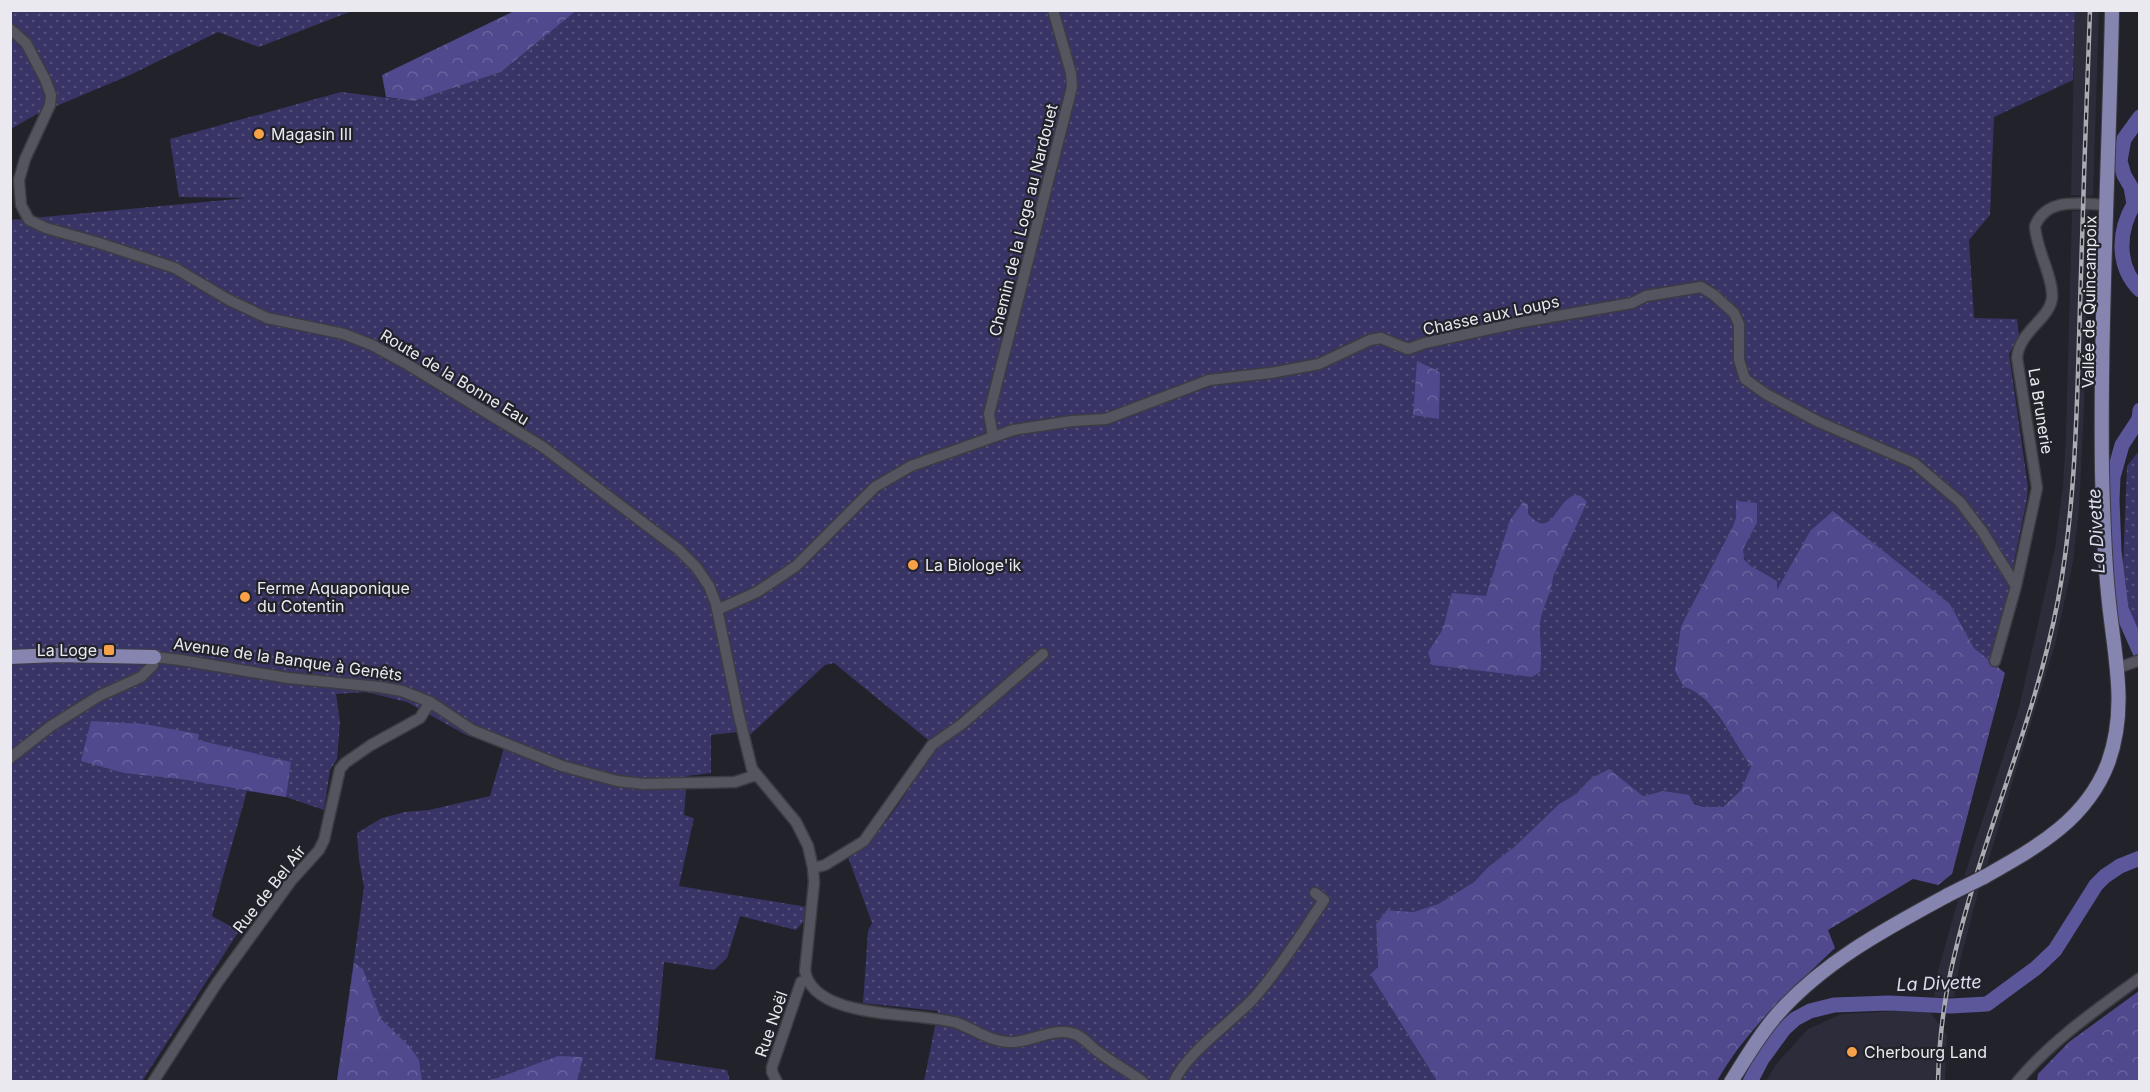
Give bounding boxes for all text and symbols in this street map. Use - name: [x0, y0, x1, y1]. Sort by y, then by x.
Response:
- street label: Chemin de la Loge au Nardouet: [984, 102, 1062, 338]
- place label: Magasin III: [271, 124, 352, 144]
- marker: Magasin III: [252, 127, 266, 141]
- street label: Vallée de Quincampoix: [2077, 215, 2101, 389]
- street label: Chasse aux Loups: [1421, 291, 1561, 339]
- street label: Route de la Bonne Eau: [377, 325, 533, 429]
- street label: La Brunerie: [2024, 367, 2058, 455]
- water label: La Divette: [2083, 488, 2109, 574]
- place label: La Biologe'ik: [925, 555, 1022, 575]
- marker: La Biologe'ik: [906, 558, 920, 572]
- place label: Ferme Aquaponique du Cotentin: [257, 578, 410, 616]
- marker: Ferme Aquaponique du Cotentin: [238, 590, 252, 604]
- street label: Avenue de la Banque à Genêts: [172, 633, 404, 685]
- place label: La Loge: [37, 640, 97, 660]
- marker: La Loge: [102, 643, 116, 657]
- street label: Rue de Bel Air: [228, 841, 310, 937]
- water label: La Divette: [1896, 971, 1982, 995]
- street label: Rue Noël: [750, 988, 792, 1060]
- place label: Cherbourg Land: [1864, 1042, 1987, 1062]
- marker: Cherbourg Land: [1845, 1045, 1859, 1059]

